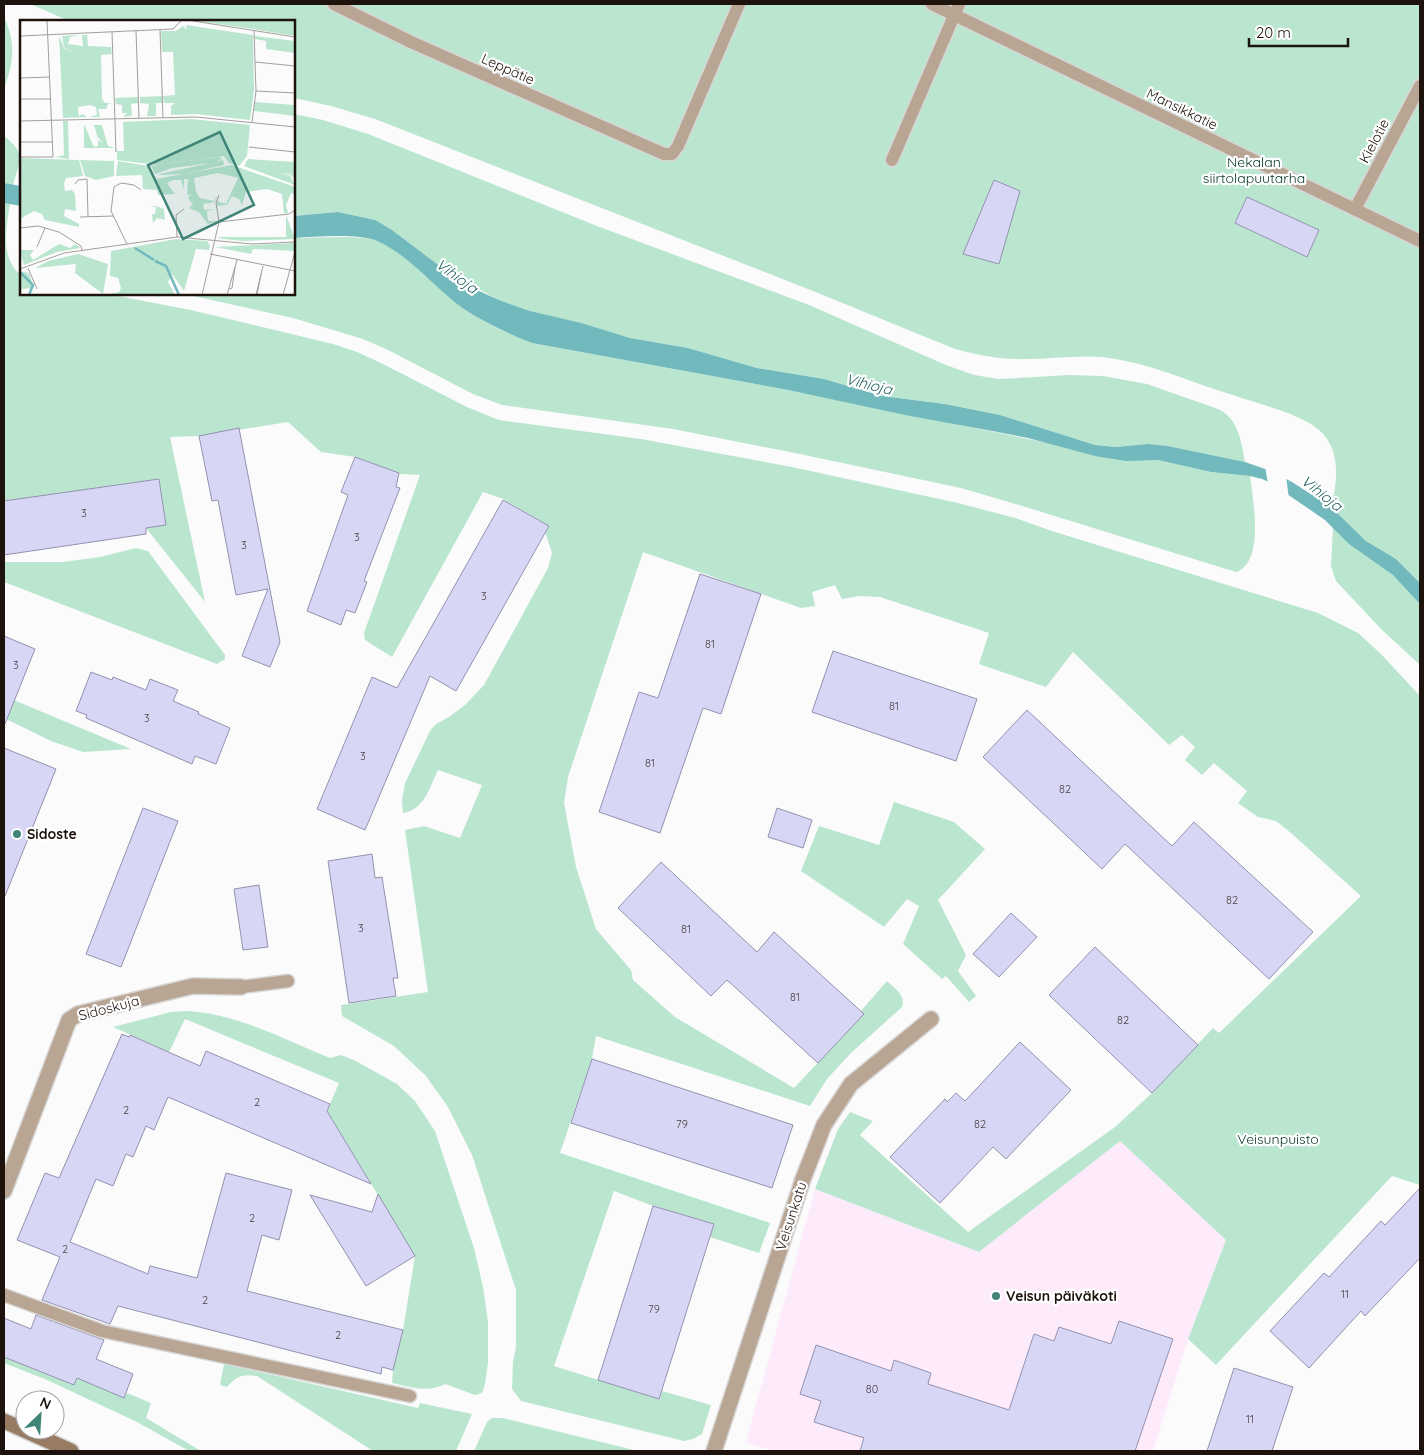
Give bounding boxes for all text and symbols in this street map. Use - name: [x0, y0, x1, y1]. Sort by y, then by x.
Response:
- scale bar: [1249, 15, 1348, 47]
- inset map: [20, 20, 295, 295]
- text: 20 m: [1256, 23, 1291, 42]
- street label: Leppätie: [479, 49, 538, 89]
- street label: Mansikkatie: [1144, 84, 1220, 134]
- street label: Kielotie: [1355, 116, 1393, 166]
- park label: Nekalan siirtolapuutarha: [1203, 153, 1305, 187]
- water label: Vihioja: [432, 254, 482, 298]
- water label: Vihioja: [844, 369, 895, 399]
- water label: Vihioja: [1298, 471, 1347, 516]
- house number: 3: [81, 506, 87, 520]
- house number: 3: [354, 530, 360, 544]
- house number: 3: [241, 538, 247, 552]
- house number: 3: [481, 589, 487, 603]
- house number: 81: [705, 637, 715, 651]
- house number: 3: [13, 658, 19, 672]
- house number: 81: [889, 699, 899, 713]
- house number: 3: [144, 711, 150, 725]
- house number: 3: [360, 749, 366, 763]
- house number: 81: [645, 756, 655, 770]
- house number: 82: [1059, 782, 1071, 796]
- place label: Sidoste: [27, 825, 77, 843]
- marker: Sidoste: [11, 828, 23, 840]
- house number: 82: [1226, 893, 1238, 907]
- house number: 3: [358, 921, 364, 935]
- house number: 81: [681, 922, 691, 936]
- house number: 81: [790, 990, 800, 1004]
- street label: Sidoskuja: [77, 991, 141, 1025]
- house number: 82: [1117, 1013, 1129, 1027]
- house number: 2: [254, 1095, 260, 1109]
- house number: 2: [123, 1103, 129, 1117]
- house number: 79: [676, 1117, 688, 1131]
- house number: 82: [974, 1117, 986, 1131]
- park label: Veisunpuisto: [1237, 1130, 1319, 1148]
- street label: Veisunkatu: [771, 1179, 811, 1253]
- house number: 2: [249, 1211, 255, 1225]
- house number: 2: [62, 1242, 68, 1256]
- place label: Veisun päiväkoti: [1006, 1287, 1117, 1305]
- house number: 11: [1341, 1287, 1349, 1301]
- marker: Veisun päiväkoti: [990, 1290, 1002, 1302]
- house number: 2: [202, 1293, 208, 1307]
- house number: 79: [648, 1302, 660, 1316]
- house number: 2: [335, 1328, 341, 1342]
- house number: 80: [866, 1382, 878, 1396]
- north arrow: [15, 1390, 65, 1440]
- text: N: [37, 1393, 54, 1414]
- house number: 11: [1246, 1412, 1254, 1426]

